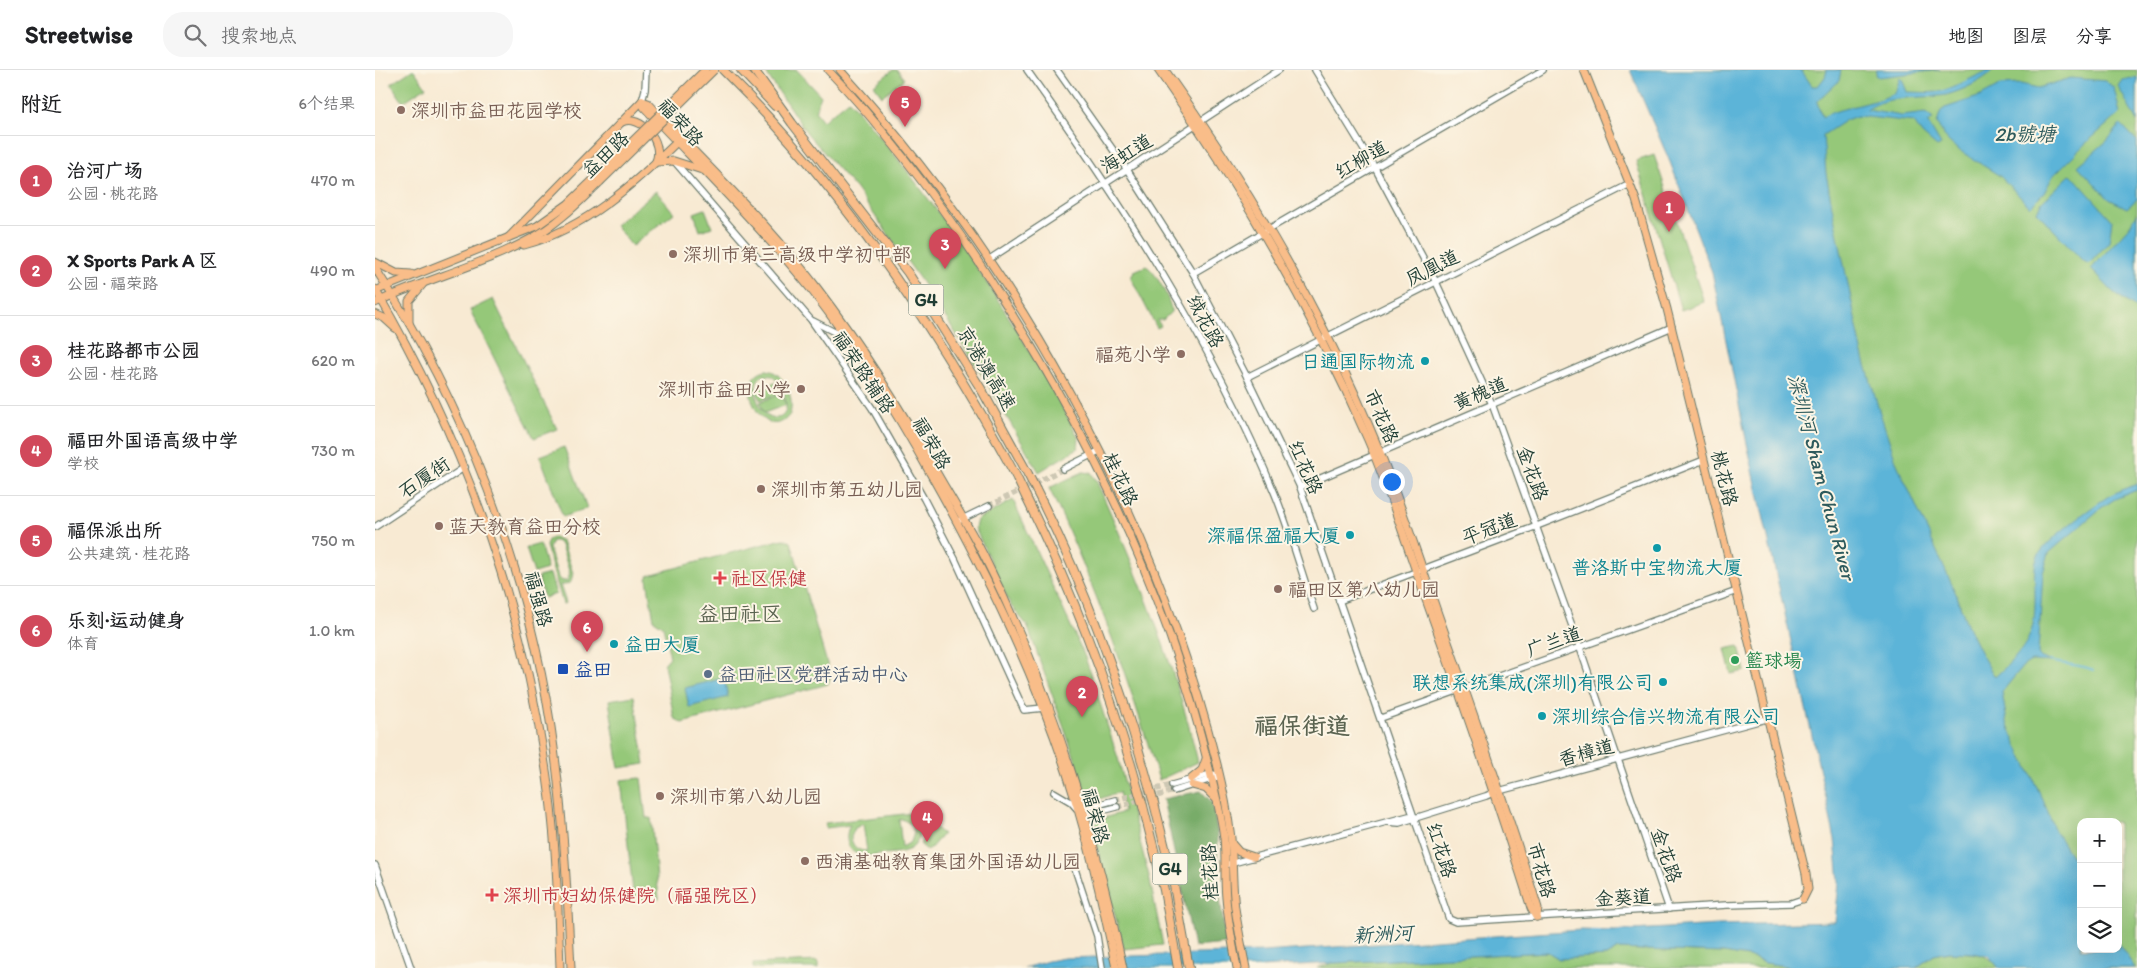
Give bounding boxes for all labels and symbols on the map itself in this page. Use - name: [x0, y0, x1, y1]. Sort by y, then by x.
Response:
- pin: 5: [889, 86, 921, 127]
- street label: 福荣路: [653, 94, 708, 151]
- place label: 深圳市益田花园学校: [411, 99, 582, 122]
- marker: 深圳市益田花园学校: [395, 104, 407, 116]
- water label: 2b號塘: [1995, 122, 2057, 146]
- street label: 益田路: [577, 126, 634, 182]
- street label: 海虹道: [1096, 129, 1157, 178]
- street label: 红柳道: [1331, 135, 1392, 184]
- pin: 1: [1653, 191, 1685, 232]
- pin: 3: [929, 228, 961, 269]
- place label: 深圳市第三高级中学初中部: [683, 243, 911, 266]
- street label: 凤凰道: [1402, 244, 1463, 291]
- marker: 深圳市第三高级中学初中部: [667, 248, 679, 260]
- road number: G4: [909, 284, 943, 316]
- street label: 绒花路: [1182, 291, 1229, 352]
- street label: 京港澳高速: [952, 322, 1021, 415]
- street label: 福荣路辅路: [827, 326, 900, 418]
- place label: 福苑小学: [1095, 343, 1171, 366]
- marker: 福苑小学: [1175, 348, 1187, 360]
- place label: 日通国际物流: [1301, 350, 1415, 373]
- marker: 日通国际物流: [1419, 355, 1431, 367]
- street label: 黄槐道: [1449, 372, 1511, 415]
- water label: 深圳河 Sham Chun River: [1783, 372, 1862, 584]
- place label: 深圳市益田小学: [658, 378, 791, 401]
- marker: 深圳市益田小学: [795, 383, 807, 395]
- street label: 市花路: [1359, 385, 1404, 447]
- street label: 福荣路: [907, 413, 956, 474]
- street label: 红花路: [1283, 436, 1328, 498]
- street label: 金花路: [1512, 442, 1553, 504]
- street label: 桃花路: [1706, 448, 1743, 509]
- street label: 桂花路: [1098, 449, 1143, 510]
- street label: 石厦街: [394, 452, 454, 503]
- your location: [1379, 469, 1405, 495]
- place label: 深圳市第五幼儿园: [771, 478, 923, 501]
- marker: 深圳市第五幼儿园: [755, 483, 767, 495]
- street label: 平冠道: [1458, 508, 1520, 549]
- place label: 蓝天教育益田分校: [449, 515, 601, 538]
- marker: 蓝天教育益田分校: [433, 520, 445, 532]
- place label: 深福保盈福大厦: [1207, 524, 1340, 547]
- marker: 深福保盈福大厦: [1344, 529, 1356, 541]
- marker: 普洛斯中宝物流大厦: [1651, 542, 1663, 554]
- place label: 普洛斯中宝物流大厦: [1571, 556, 1743, 579]
- place label: 社区保健: [731, 567, 807, 590]
- street label: 福强路: [520, 569, 557, 630]
- marker: 社区保健: [713, 571, 727, 585]
- place label: 福田区第八幼儿园: [1288, 578, 1440, 601]
- marker: 福田区第八幼儿园: [1272, 583, 1284, 595]
- district label: 益田社区: [698, 601, 782, 626]
- pin: 6: [571, 611, 603, 652]
- street label: 广兰道: [1523, 621, 1585, 662]
- place label: 益田大厦: [624, 633, 700, 656]
- marker: 益田大厦: [608, 638, 620, 650]
- place label: 籃球場: [1745, 649, 1802, 672]
- marker: 籃球場: [1729, 654, 1741, 666]
- place label: 益田: [574, 658, 612, 681]
- marker: 益田: [556, 662, 570, 676]
- place label: 益田社区党群活动中心: [718, 663, 908, 686]
- marker: 益田社区党群活动中心: [702, 668, 714, 680]
- place label: 联想系统集成(深圳)有限公司: [1413, 671, 1653, 694]
- pin: 2: [1066, 676, 1098, 717]
- marker: 联想系统集成(深圳)有限公司: [1657, 676, 1669, 688]
- place label: 深圳综合信兴物流有限公司: [1552, 705, 1780, 728]
- marker: 深圳综合信兴物流有限公司: [1536, 710, 1548, 722]
- district label: 福保街道: [1254, 711, 1350, 740]
- street label: 香樟道: [1556, 734, 1617, 771]
- place label: 深圳市第八幼儿园: [670, 785, 822, 808]
- street label: 福荣路: [1077, 786, 1114, 847]
- marker: 深圳市第八幼儿园: [654, 790, 666, 802]
- pin: 4: [911, 801, 943, 842]
- street label: 红花路: [1422, 819, 1461, 881]
- street label: 金花路: [1646, 824, 1687, 886]
- street label: 市花路: [1523, 840, 1560, 901]
- street label: 桂花路: [1197, 843, 1222, 901]
- place label: 西浦基础教育集团外国语幼儿园: [815, 850, 1081, 873]
- road number: G4: [1153, 854, 1187, 884]
- marker: 西浦基础教育集团外国语幼儿园: [799, 855, 811, 867]
- place label: 深圳市妇幼保健院（福强院区）: [503, 884, 769, 907]
- street label: 金葵道: [1594, 885, 1652, 910]
- marker: 深圳市妇幼保健院（福强院区）: [485, 888, 499, 902]
- water label: 新洲河: [1352, 920, 1417, 948]

